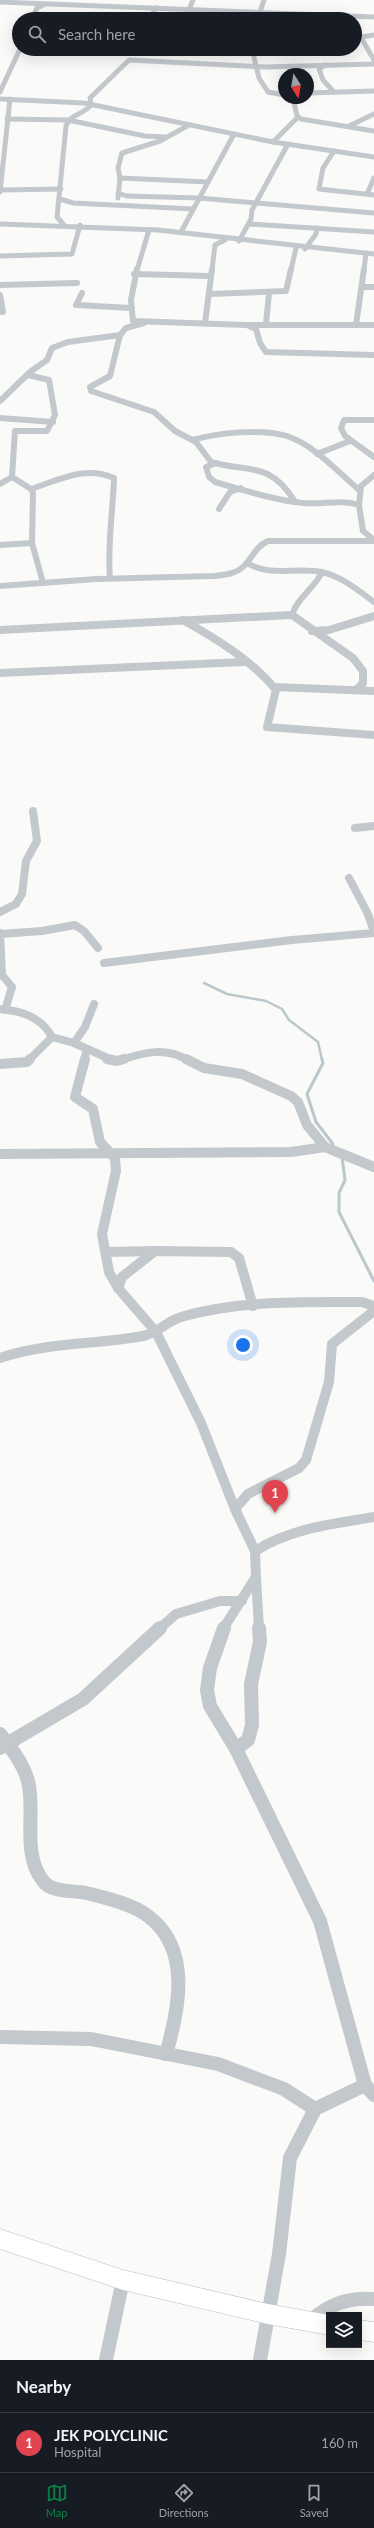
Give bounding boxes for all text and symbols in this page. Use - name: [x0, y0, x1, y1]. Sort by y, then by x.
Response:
- search box: [12, 12, 362, 56]
- icon: search: [26, 23, 48, 45]
- text: Search here: [58, 25, 135, 43]
- north arrow: [278, 68, 314, 104]
- your location: [233, 1335, 253, 1355]
- pin: 1: [262, 1480, 288, 1513]
- map controls: [326, 2312, 362, 2348]
- button: layers: [326, 2312, 362, 2348]
- text: Nearby: [16, 2376, 71, 2397]
- text: JEK POLYCLINIC: [54, 2426, 168, 2444]
- text: 1: [25, 2435, 33, 2451]
- text: 160 m: [321, 2435, 358, 2451]
- text: Hospital: [54, 2444, 101, 2460]
- tab: Map: [46, 2482, 68, 2519]
- tab: Directions: [159, 2482, 208, 2519]
- tab: Saved: [300, 2482, 328, 2519]

